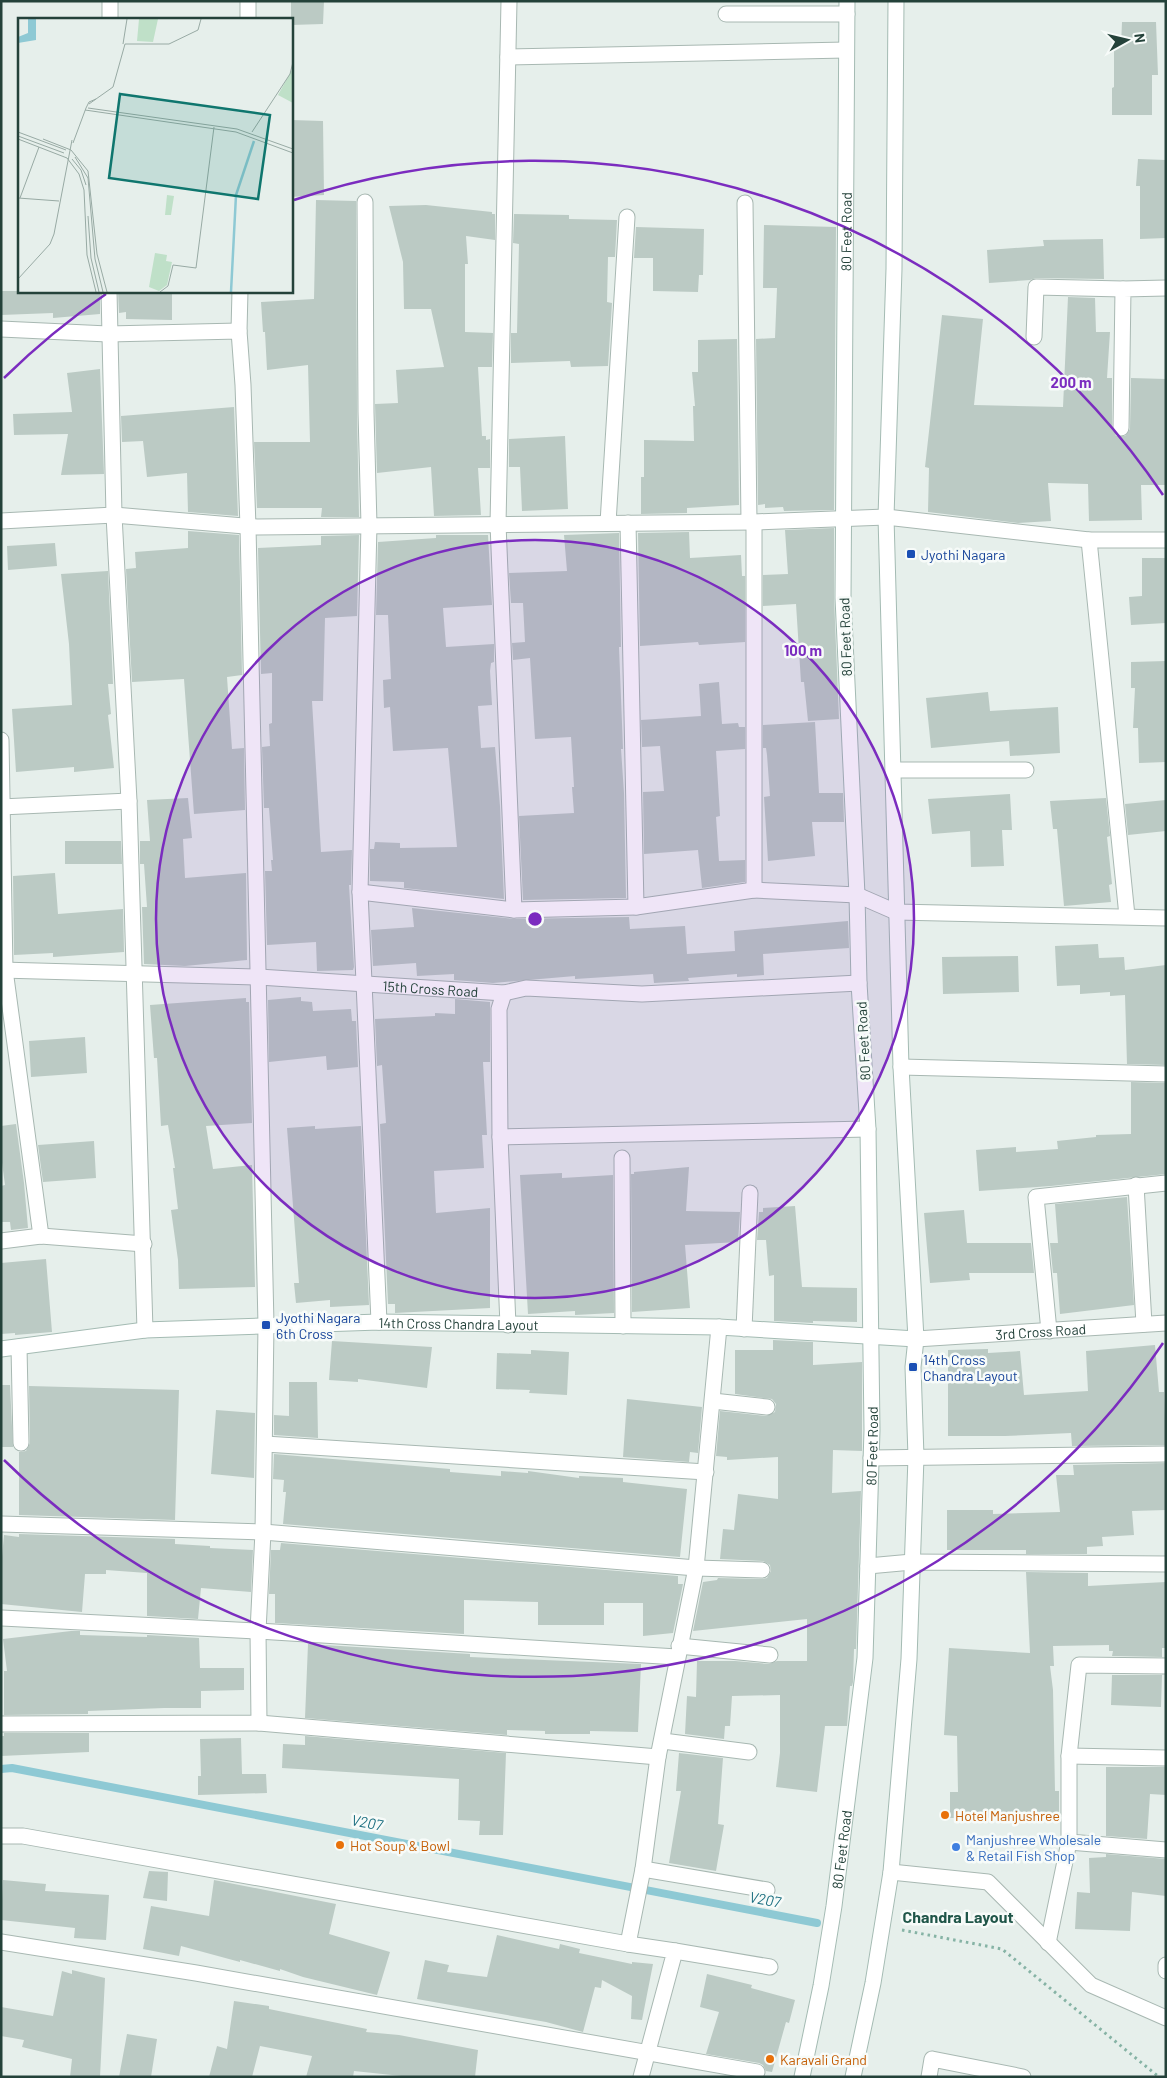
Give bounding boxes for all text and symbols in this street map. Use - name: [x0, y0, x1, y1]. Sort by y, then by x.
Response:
- north arrow: [1102, 15, 1152, 65]
- inset map: [18, 18, 292, 292]
- text: N: [1131, 32, 1149, 44]
- street label: 80 Feet Road: [837, 192, 854, 271]
- text: 200 m: [1050, 373, 1092, 391]
- place label: Jyothi Nagara: [921, 546, 1005, 563]
- marker: Jyothi Nagara: [905, 548, 917, 560]
- street label: 80 Feet Road: [835, 597, 855, 677]
- text: 100 m: [784, 641, 822, 659]
- centre of rings: [526, 910, 544, 928]
- street label: 15th Cross Road: [382, 977, 479, 1000]
- street label: 80 Feet Road: [852, 1001, 874, 1081]
- place label: Jyothi Nagara 6th Cross: [276, 1309, 360, 1342]
- street label: 14th Cross Chandra Layout: [378, 1313, 539, 1333]
- marker: Jyothi Nagara 6th Cross: [260, 1319, 272, 1331]
- street label: 3rd Cross Road: [995, 1320, 1087, 1342]
- place label: 14th Cross Chandra Layout: [923, 1351, 1018, 1384]
- marker: 14th Cross Chandra Layout: [907, 1361, 919, 1373]
- street label: 80 Feet Road: [862, 1406, 881, 1486]
- place label: Hotel Manjushree: [955, 1807, 1060, 1824]
- street label: 80 Feet Road: [828, 1809, 854, 1890]
- marker: Hotel Manjushree: [939, 1809, 951, 1821]
- water label: V207: [350, 1810, 385, 1834]
- place label: Manjushree Wholesale & Retail Fish Shop: [966, 1831, 1101, 1864]
- place label: Hot Soup & Bowl: [350, 1837, 450, 1854]
- marker: Hot Soup & Bowl: [334, 1839, 346, 1851]
- marker: Manjushree Wholesale & Retail Fish Shop: [950, 1841, 962, 1853]
- water label: V207: [748, 1887, 783, 1911]
- district label: Chandra Layout: [903, 1907, 1014, 1926]
- place label: Karavali Grand: [780, 2051, 867, 2068]
- marker: Karavali Grand: [764, 2053, 776, 2065]

